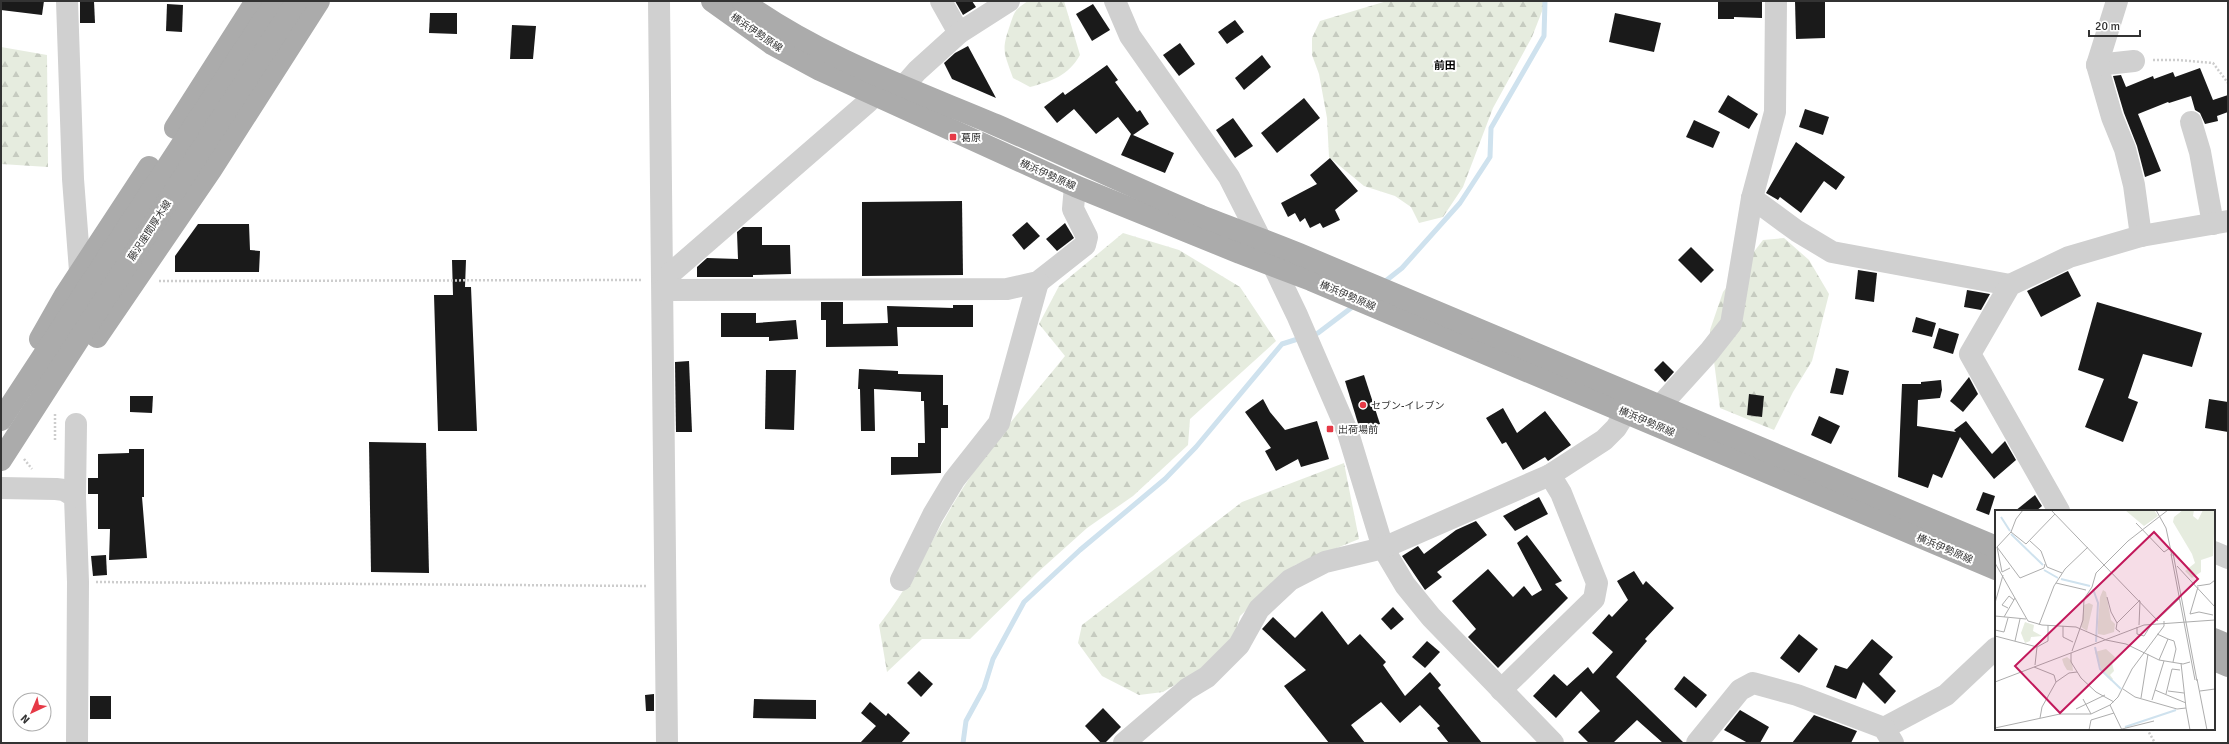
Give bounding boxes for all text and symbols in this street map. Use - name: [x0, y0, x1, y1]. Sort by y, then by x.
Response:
- street label: 横浜伊勢原線: [728, 11, 785, 55]
- scale bar: [2089, 12, 2140, 38]
- text: 20 m: [2095, 19, 2120, 34]
- district label: 前田: [1434, 59, 1456, 72]
- marker: 葛原: [948, 132, 958, 142]
- place label: 葛原: [961, 132, 981, 144]
- street label: 横浜伊勢原線: [1018, 157, 1077, 193]
- street label: 藤沢座間厚木線: [126, 198, 174, 263]
- street label: 横浜伊勢原線: [1318, 279, 1378, 313]
- marker: セブン-イレブン: [1358, 400, 1368, 410]
- place label: セブン-イレブン: [1371, 400, 1445, 412]
- street label: 横浜伊勢原線: [1617, 405, 1677, 439]
- marker: 出荷場前: [1325, 424, 1335, 434]
- place label: 出荷場前: [1338, 424, 1378, 436]
- inset map: [1995, 510, 2215, 730]
- street label: 横浜伊勢原線: [1915, 532, 1975, 566]
- north arrow: [12, 692, 52, 732]
- text: N: [18, 711, 33, 726]

